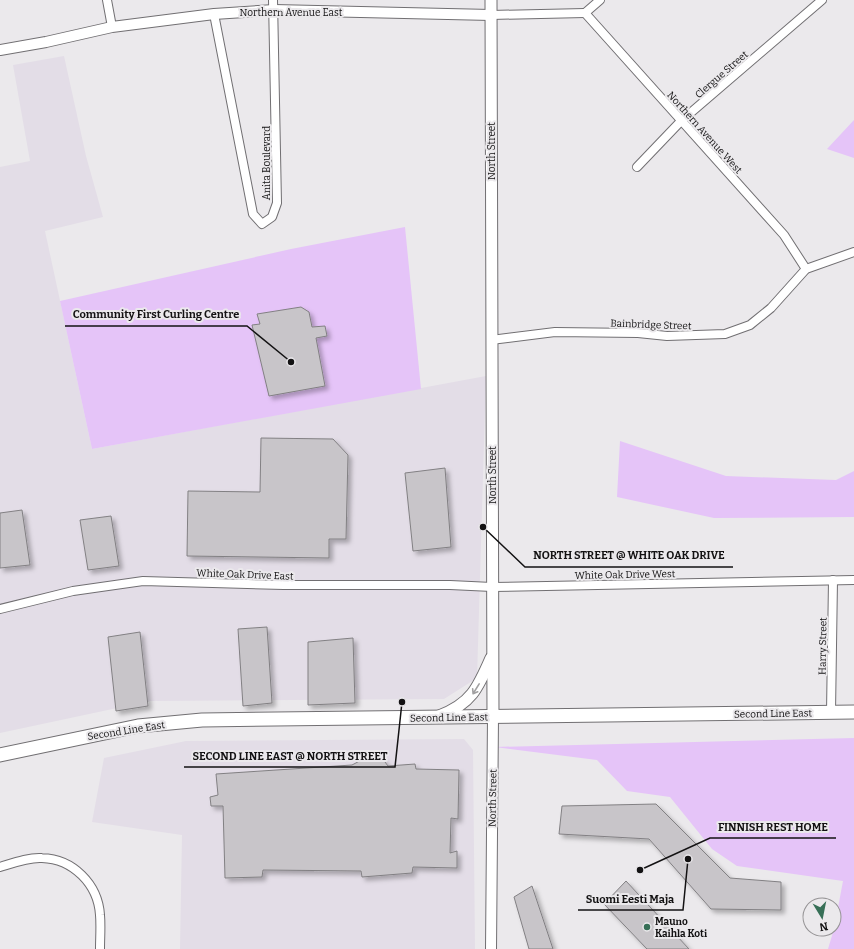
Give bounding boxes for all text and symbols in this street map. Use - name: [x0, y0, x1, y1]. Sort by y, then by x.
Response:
- street label: Northern Avenue East: [240, 7, 343, 19]
- street label: Clergue Street: [693, 48, 751, 101]
- street label: Northern Avenue West: [664, 89, 745, 176]
- street label: North Street: [486, 122, 498, 180]
- street label: Anita Boulevard: [261, 126, 273, 200]
- callout: Community First Curling Centre: [65, 303, 247, 326]
- text: Community First Curling Centre: [73, 308, 239, 321]
- street label: Bainbridge Street: [610, 318, 692, 332]
- street label: North Street: [487, 446, 499, 504]
- callout: NORTH STREET @ WHITE OAK DRIVE: [525, 544, 733, 567]
- text: NORTH STREET @ WHITE OAK DRIVE: [533, 549, 725, 562]
- street label: White Oak Drive East: [196, 567, 294, 583]
- street label: White Oak Drive West: [575, 568, 676, 582]
- street label: Harry Street: [816, 617, 830, 675]
- one-way arrow: [472, 683, 480, 694]
- street label: Second Line East: [734, 707, 813, 721]
- street label: Second Line East: [410, 711, 489, 725]
- street label: Second Line East: [87, 719, 166, 743]
- callout: SECOND LINE EAST @ NORTH STREET: [184, 744, 395, 767]
- text: SECOND LINE EAST @ NORTH STREET: [193, 750, 388, 763]
- street label: North Street: [486, 769, 500, 827]
- callout: FINNISH REST HOME: [710, 815, 836, 838]
- text: FINNISH REST HOME: [718, 821, 828, 834]
- callout: Suomi Eesti Maja: [578, 887, 683, 910]
- text: Suomi Eesti Maja: [586, 893, 675, 906]
- north arrow: [802, 897, 842, 937]
- place label: Mauno Kaihla Koti: [655, 916, 708, 940]
- text: N: [818, 919, 829, 934]
- marker: Mauno Kaihla Koti: [642, 922, 652, 932]

